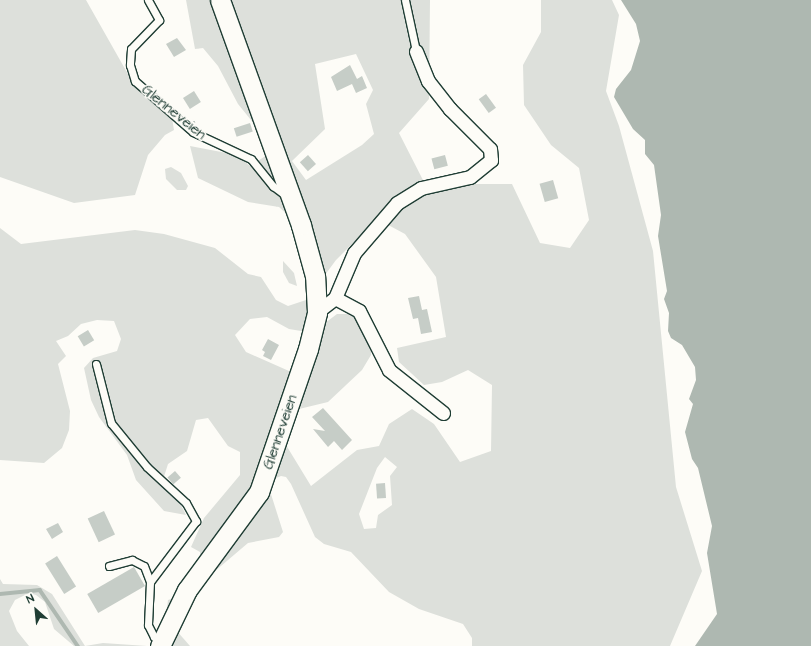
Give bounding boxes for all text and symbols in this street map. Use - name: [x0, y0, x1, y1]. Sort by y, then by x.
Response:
- street label: Glenneveien: [138, 81, 210, 143]
- street label: Glenneveien: [259, 392, 301, 472]
- north arrow: [16, 590, 56, 630]
- text: N: [24, 591, 37, 607]

